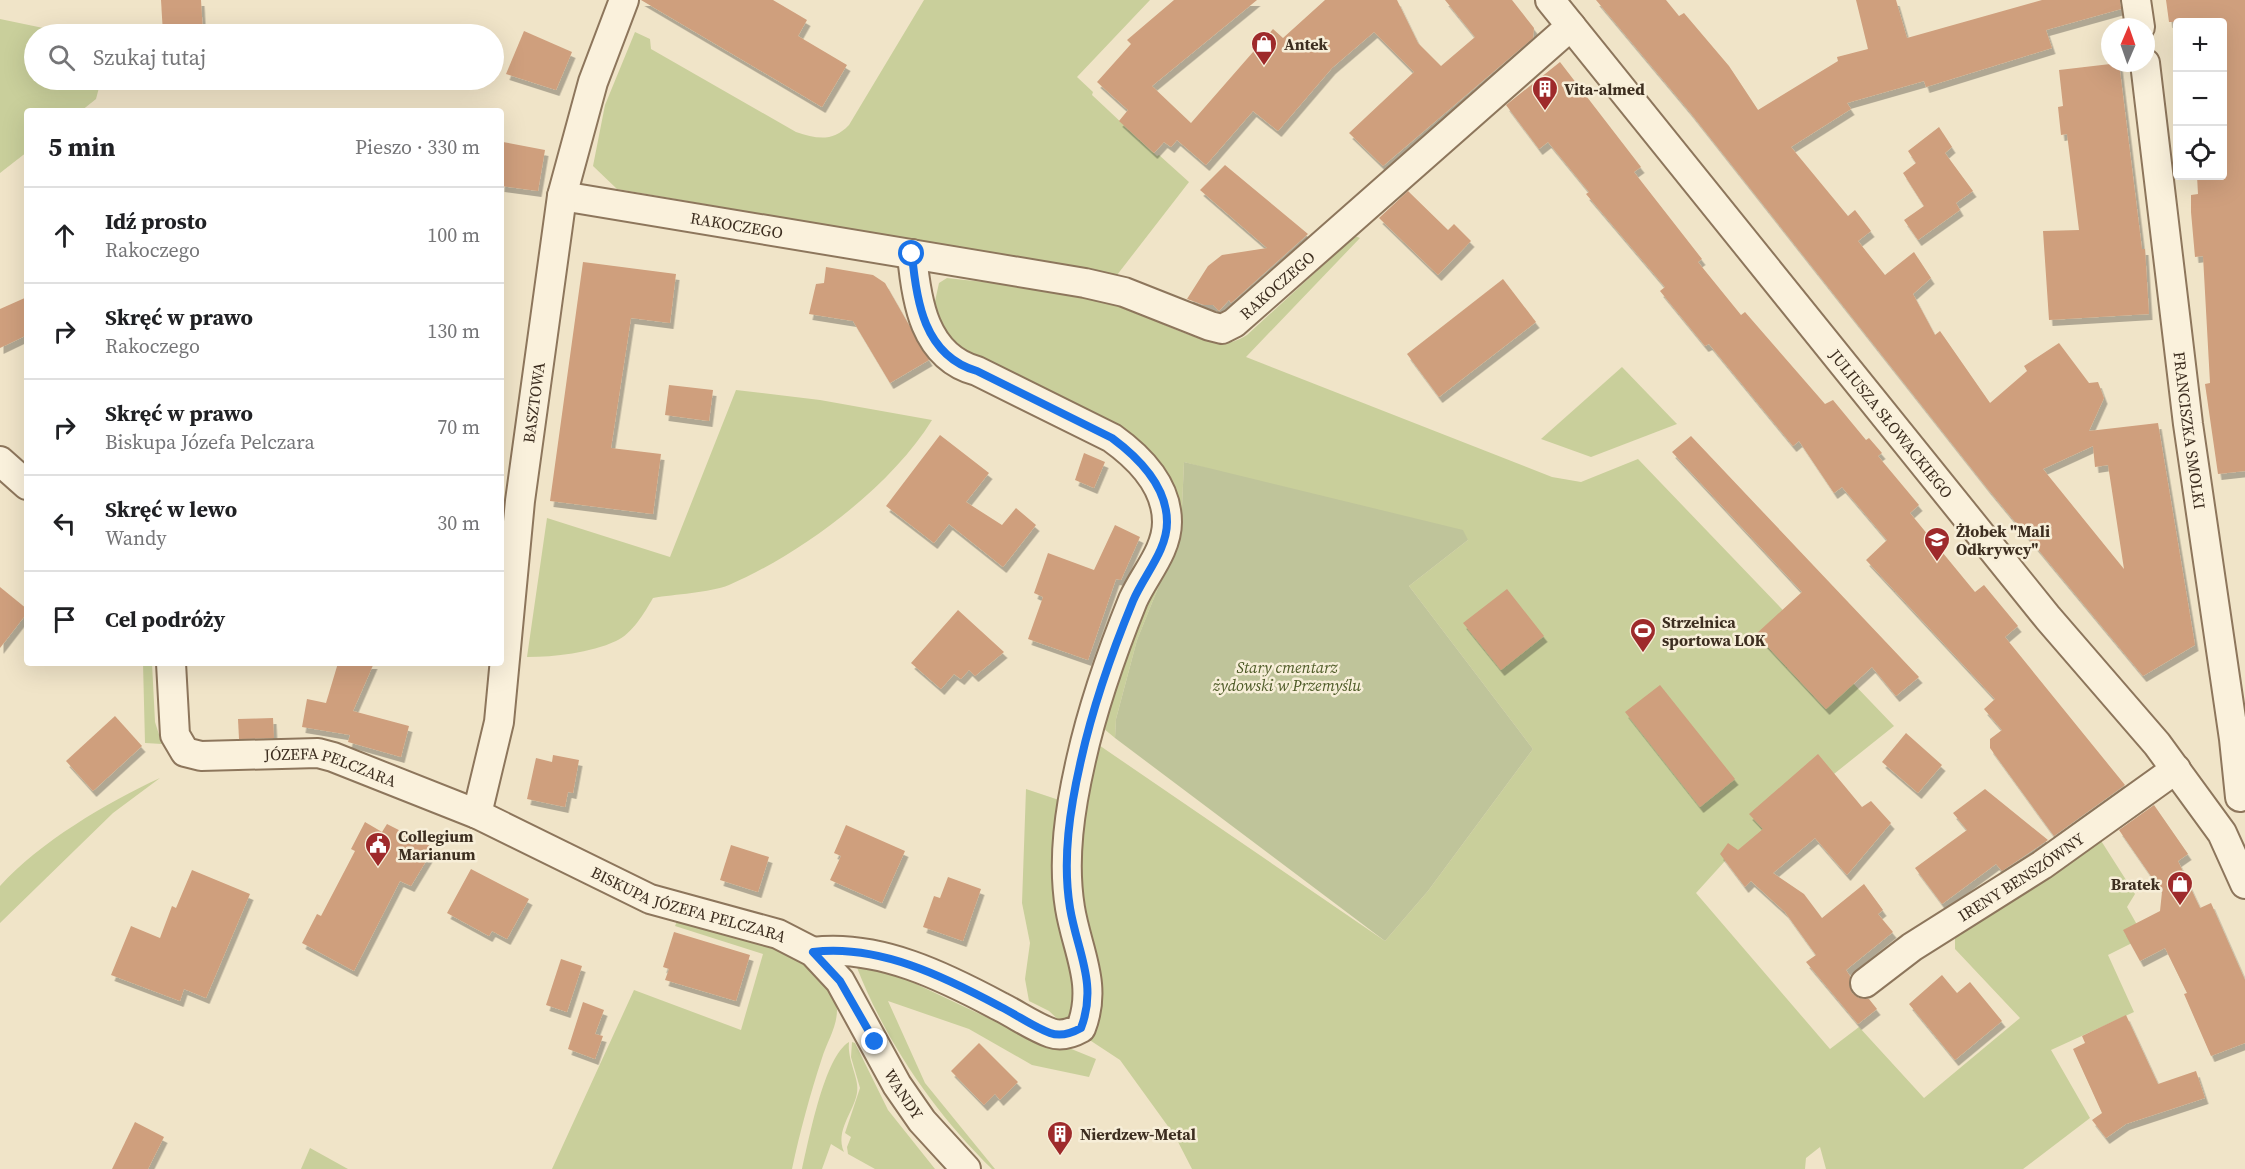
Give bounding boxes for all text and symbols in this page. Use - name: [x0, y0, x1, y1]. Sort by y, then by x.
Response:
- north arrow: [2101, 18, 2155, 72]
- map controls: [2173, 18, 2227, 180]
- button: +: [2173, 18, 2227, 72]
- search box: [24, 24, 504, 90]
- shop icon: Antek: [1249, 29, 1279, 67]
- place label: Antek: [1284, 33, 1328, 55]
- icon: search: [45, 41, 78, 74]
- text: Szukaj tutaj: [93, 42, 206, 72]
- button: −: [2173, 72, 2227, 126]
- building icon: Vita-almed: [1530, 74, 1560, 112]
- place label: Vita-almed: [1564, 78, 1645, 100]
- button: locate: [2173, 126, 2227, 180]
- text: 5 min: [48, 129, 115, 165]
- text: Pieszo · 330 m: [355, 133, 480, 161]
- text: Idź prosto: [105, 206, 207, 236]
- street label: RAKOCZEGO: [689, 207, 785, 244]
- icon: ahead: [48, 219, 81, 252]
- text: 100 m: [427, 221, 480, 249]
- text: Rakoczego: [105, 236, 200, 264]
- route start: [898, 240, 924, 266]
- street label: RAKOCZEGO: [1235, 246, 1320, 324]
- text: Skręć w prawo: [105, 302, 253, 332]
- icon: right: [48, 315, 81, 348]
- text: 130 m: [427, 317, 480, 345]
- text: Rakoczego: [105, 332, 200, 360]
- street label: JULIUSZA SŁOWACKIEGO: [1824, 344, 1958, 503]
- street label: FRANCISZKA SMOLKI: [2168, 350, 2211, 511]
- street label: BASZTOWA: [517, 360, 550, 444]
- text: Skręć w prawo: [105, 398, 253, 428]
- icon: right: [48, 411, 81, 444]
- text: 70 m: [437, 413, 480, 441]
- text: Biskupa Józefa Pelczara: [105, 428, 315, 456]
- text: Skręć w lewo: [105, 494, 237, 524]
- icon: left: [48, 507, 81, 540]
- text: 30 m: [437, 509, 480, 537]
- place label: Żłobek "Mali Odkrywcy": [1956, 520, 2050, 560]
- text: Wandy: [105, 524, 166, 552]
- school or university icon: Żłobek "Mali Odkrywcy": [1922, 525, 1952, 563]
- icon: arrive: [48, 603, 81, 636]
- text: Cel podróży: [105, 604, 225, 634]
- place label: Strzelnica sportowa LOK: [1662, 611, 1766, 651]
- sports icon: Strzelnica sportowa LOK: [1628, 616, 1658, 654]
- park label: Stary cmentarz żydowski w Przemyślu: [1212, 656, 1362, 696]
- street label: JÓZEFA PELCZARA: [263, 742, 400, 792]
- place label: Collegium Marianum: [398, 825, 476, 865]
- street label: IRENY BENSZÓWNY: [1954, 827, 2089, 926]
- public building icon: Collegium Marianum: [363, 830, 393, 868]
- street label: BISKUPA JÓZEFA PELCZARA: [588, 861, 791, 948]
- shop icon: Bratek: [2165, 869, 2195, 907]
- place label: Bratek: [2111, 873, 2160, 895]
- route end: [861, 1028, 887, 1054]
- street label: WANDY: [879, 1065, 928, 1124]
- building icon: Nierdzew-Metal: [1045, 1119, 1075, 1157]
- place label: Nierdzew-Metal: [1080, 1123, 1196, 1145]

